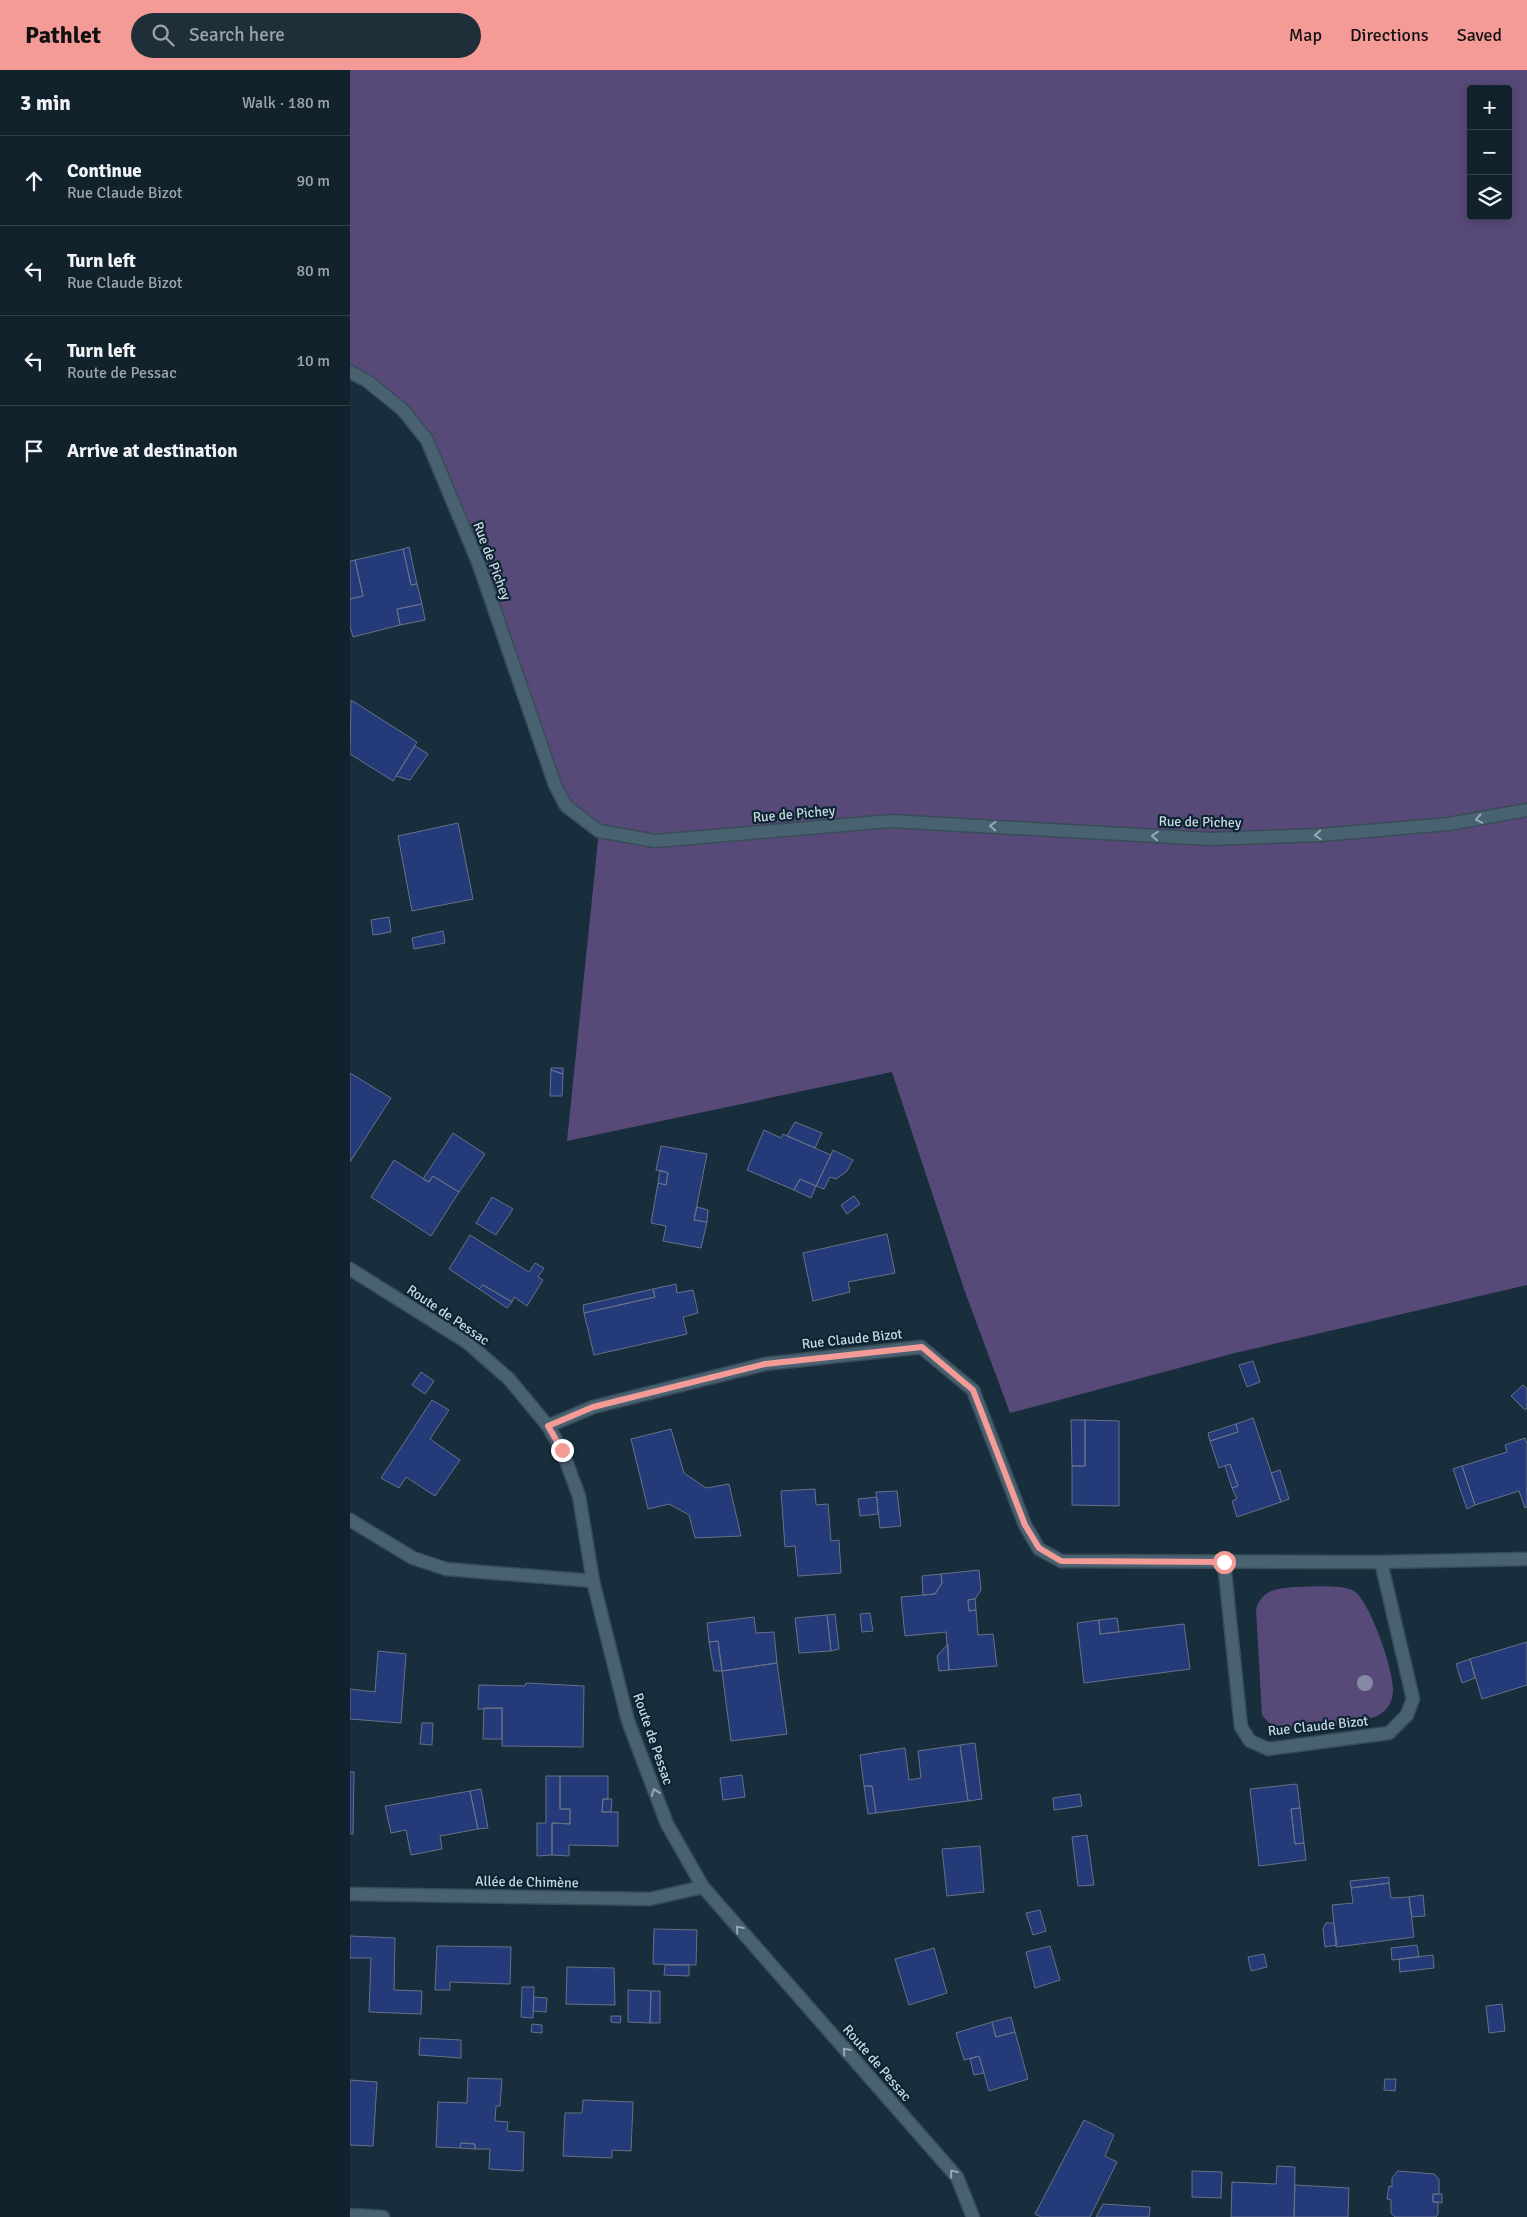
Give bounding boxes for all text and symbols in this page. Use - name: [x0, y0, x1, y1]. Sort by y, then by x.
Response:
- search box: [131, 13, 481, 58]
- text: Pathlet: [25, 20, 101, 50]
- icon: search: [149, 21, 177, 49]
- text: Search here: [189, 23, 285, 47]
- text: Map: [1289, 24, 1322, 46]
- text: Directions: [1350, 24, 1429, 46]
- text: Saved: [1457, 24, 1502, 46]
- map controls: [1467, 85, 1512, 220]
- button: +: [1467, 85, 1512, 130]
- text: 3 min: [20, 90, 71, 116]
- text: Walk · 180 m: [242, 93, 330, 113]
- button: −: [1467, 130, 1512, 175]
- text: Continue: [67, 159, 142, 183]
- icon: ahead: [20, 167, 48, 195]
- text: 90 m: [296, 171, 330, 191]
- button: layers: [1467, 175, 1512, 220]
- text: Rue Claude Bizot: [67, 183, 182, 203]
- text: Turn left: [67, 249, 136, 273]
- icon: left: [20, 257, 48, 285]
- text: 80 m: [296, 261, 330, 281]
- text: Rue Claude Bizot: [67, 273, 182, 293]
- text: Turn left: [67, 339, 136, 363]
- icon: left: [20, 347, 48, 375]
- text: 10 m: [296, 351, 330, 371]
- text: Route de Pessac: [67, 363, 177, 383]
- icon: arrive: [20, 437, 48, 465]
- text: Arrive at destination: [67, 439, 238, 463]
- street label: Rue de Pichey: [469, 519, 515, 603]
- street label: Rue de Pichey: [752, 802, 836, 826]
- street label: Rue de Pichey: [1159, 813, 1242, 831]
- one-way arrow: [1475, 813, 1483, 823]
- one-way arrow: [989, 821, 996, 831]
- one-way arrow: [1151, 830, 1159, 841]
- one-way arrow: [1313, 830, 1321, 841]
- street label: Route de Pessac: [403, 1281, 493, 1349]
- street label: Rue Claude Bizot: [801, 1325, 903, 1353]
- route end: [551, 1439, 574, 1462]
- route start: [1213, 1551, 1236, 1574]
- street label: Route de Pessac: [629, 1691, 677, 1788]
- street label: Rue Claude Bizot: [1267, 1712, 1369, 1740]
- one-way arrow: [650, 1788, 660, 1796]
- street label: Allée de Chimène: [475, 1873, 579, 1891]
- one-way arrow: [736, 1926, 744, 1935]
- street label: Route de Pessac: [839, 2021, 915, 2105]
- one-way arrow: [843, 2048, 852, 2057]
- one-way arrow: [951, 2170, 959, 2179]

